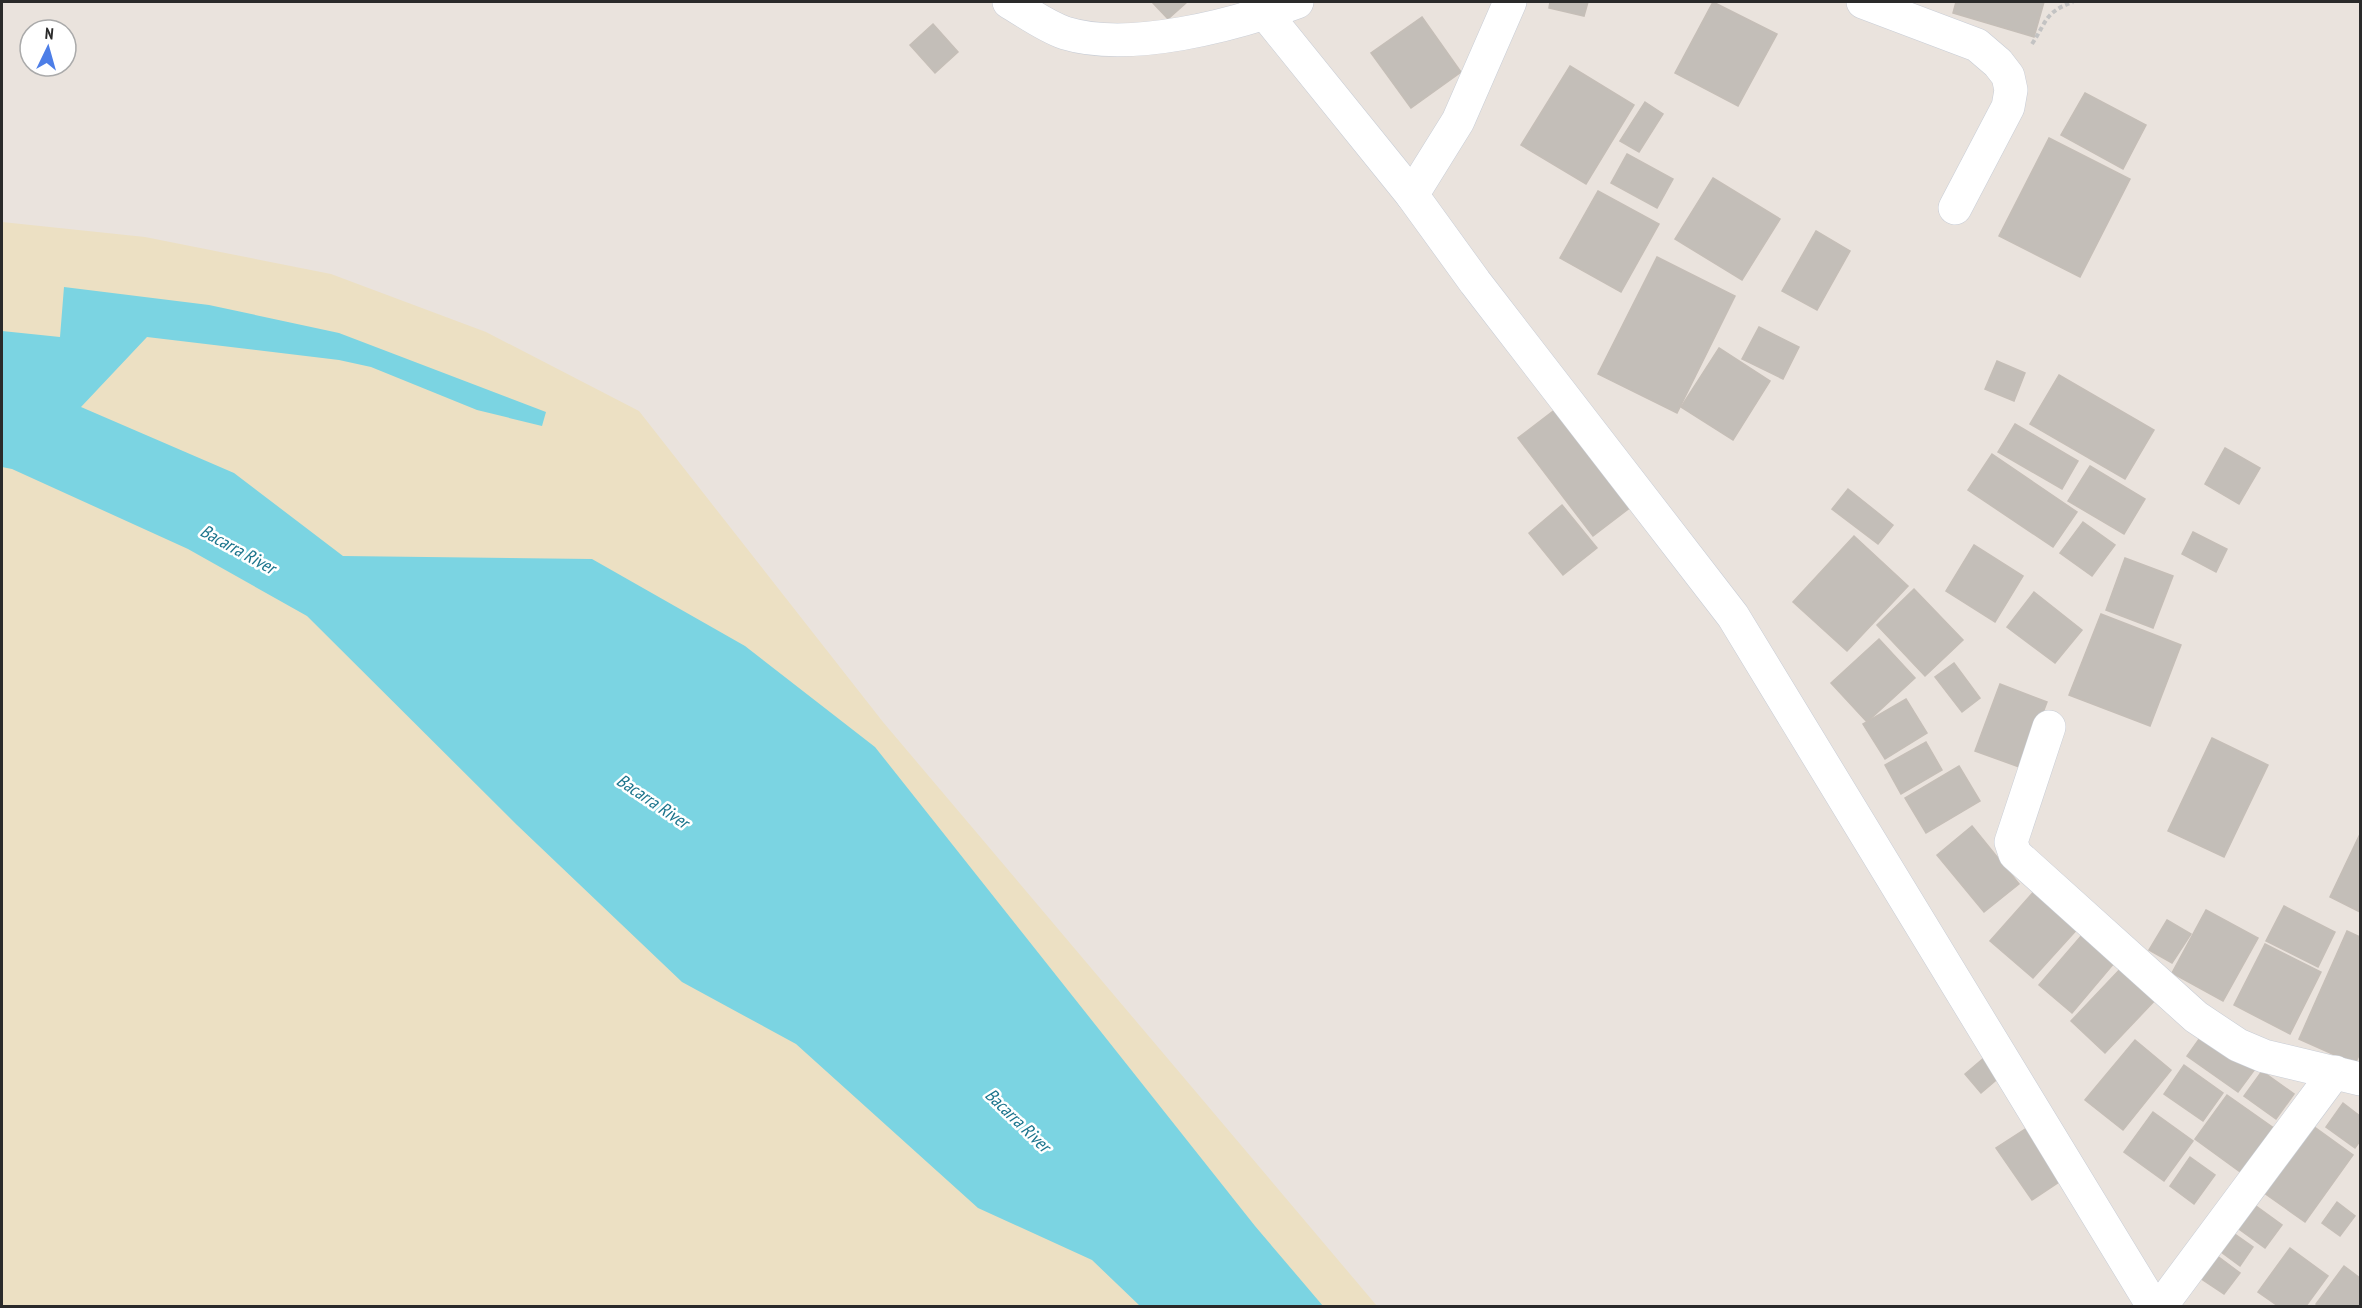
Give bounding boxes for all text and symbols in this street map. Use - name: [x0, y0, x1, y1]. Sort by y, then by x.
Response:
- north arrow: [18, 18, 78, 78]
- text: N: [44, 23, 54, 43]
- water label: Bacarra River: [197, 519, 282, 580]
- water label: Bacarra River: [613, 769, 696, 835]
- water label: Bacarra River: [980, 1083, 1058, 1159]

